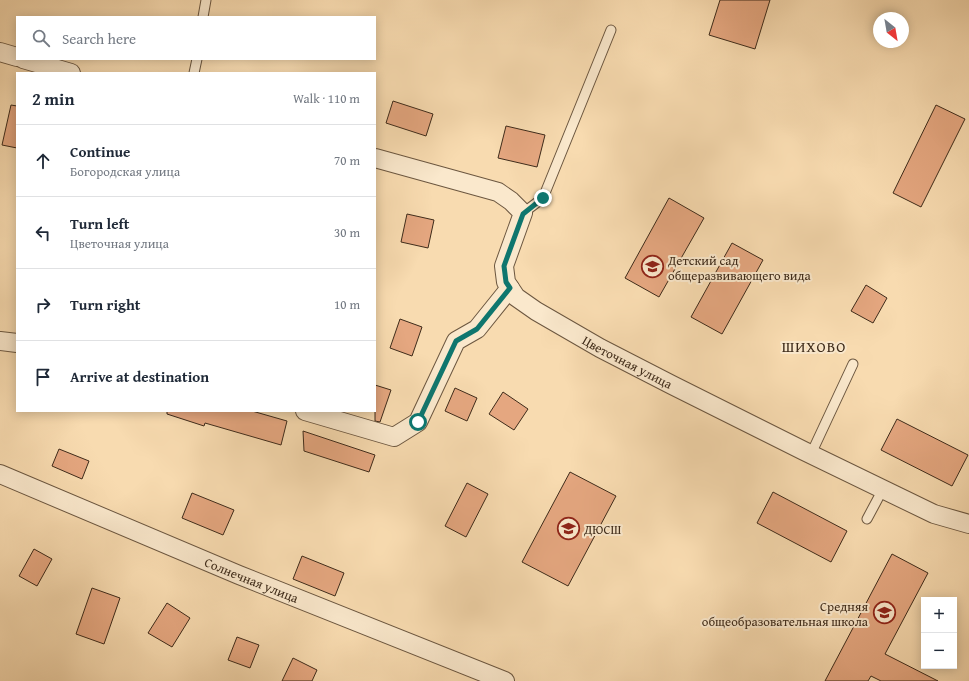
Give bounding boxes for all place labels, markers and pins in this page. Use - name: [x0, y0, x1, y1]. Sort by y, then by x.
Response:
- place label: Детский сад общеразвивающего вида: [667, 251, 812, 285]
- school or university icon: Детский сад общеразвивающего вида: [640, 254, 666, 280]
- school or university icon: ДЮСШ: [556, 516, 582, 542]
- place label: ДЮСШ: [583, 520, 621, 539]
- place label: Средняя общеобразовательная школа: [702, 597, 869, 631]
- school or university icon: Средняя общеобразовательная школа: [871, 600, 897, 626]

